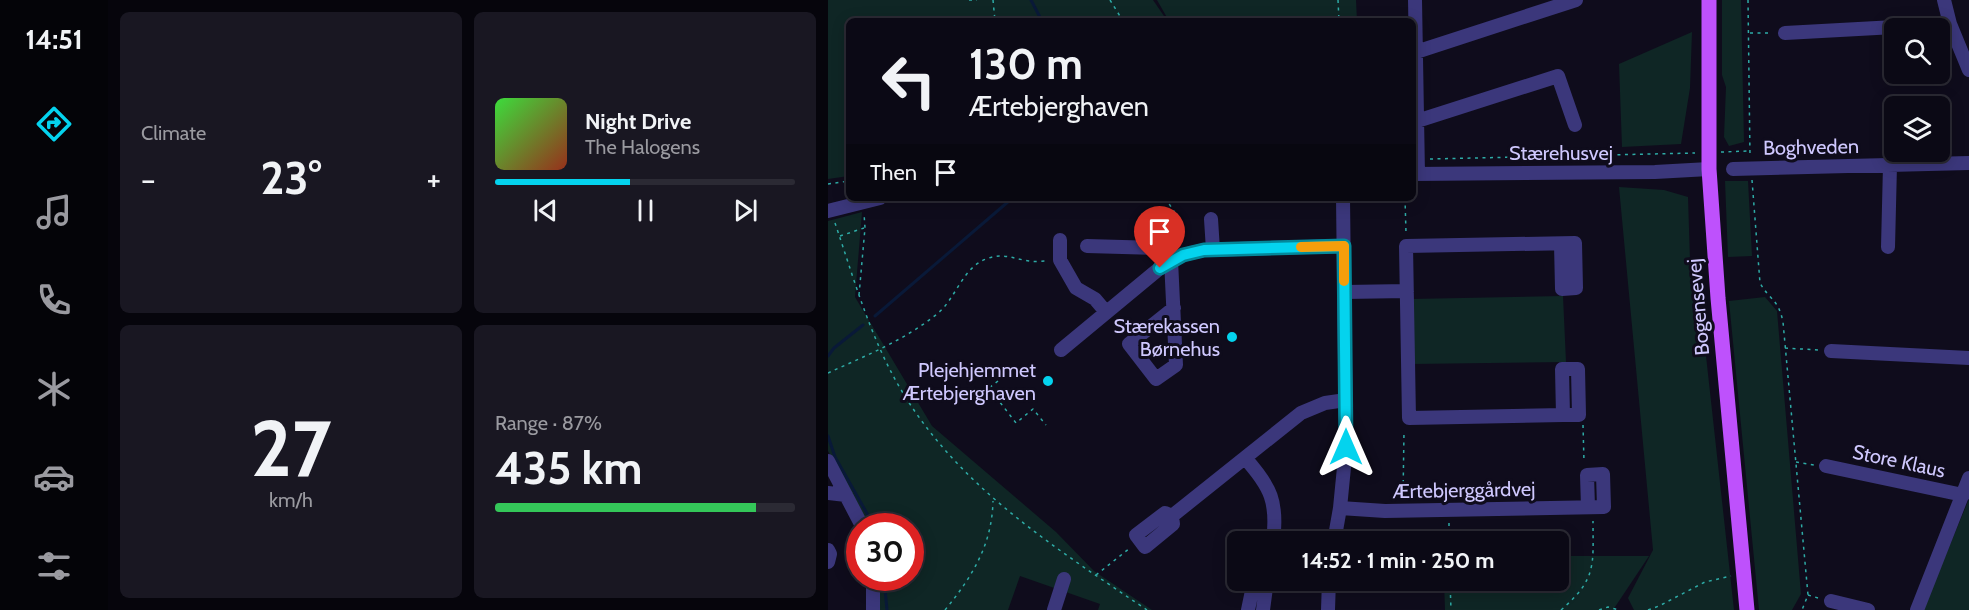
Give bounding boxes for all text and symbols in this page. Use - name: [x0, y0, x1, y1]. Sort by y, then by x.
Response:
- map controls: [1884, 18, 1950, 162]
- button: search: [1884, 18, 1950, 84]
- text: 14:51: [25, 23, 83, 56]
- text: 130 m: [969, 38, 1083, 90]
- icon: left: [870, 42, 948, 120]
- text: Ærtebjerghaven: [969, 90, 1149, 123]
- button: layers: [1884, 96, 1950, 162]
- icon: directions: [33, 103, 75, 145]
- text: Night Drive: [585, 108, 691, 135]
- text: Climate: [141, 121, 206, 145]
- street label: Boghveden: [1763, 134, 1859, 160]
- text: The Halogens: [585, 135, 700, 159]
- street label: Stærehusvej: [1509, 141, 1613, 165]
- text: 23°: [260, 151, 322, 205]
- icon: arrive: [929, 156, 962, 189]
- text: −: [141, 159, 156, 199]
- text: +: [426, 159, 441, 199]
- text: Then: [870, 159, 917, 186]
- icon: music: [33, 191, 75, 233]
- icon: previous: [529, 194, 562, 227]
- icon: pause: [629, 194, 662, 227]
- icon: next: [729, 194, 762, 227]
- pin: [1134, 206, 1185, 268]
- icon: arrive: [1143, 215, 1176, 248]
- street label: Bogensevej: [1682, 258, 1714, 356]
- icon: phone: [33, 279, 75, 321]
- place label: Stærekassen Børnehus: [1114, 314, 1220, 361]
- marker: Stærekassen Børnehus: [1225, 330, 1239, 344]
- place label: Plejehjemmet Ærtebjerghaven: [902, 358, 1036, 405]
- icon: climate: [33, 368, 75, 410]
- marker: Plejehjemmet Ærtebjerghaven: [1041, 374, 1055, 388]
- text: 27: [250, 401, 332, 496]
- text: Range · 87%: [495, 411, 602, 435]
- position arrow: [1314, 415, 1378, 479]
- street label: Store Klaus: [1850, 439, 1948, 483]
- text: 435 km: [495, 441, 642, 495]
- icon: car: [33, 456, 75, 498]
- street label: Ærtebjerggårdvej: [1391, 477, 1536, 503]
- text: km/h: [269, 488, 313, 512]
- speed limit sign: 30: [846, 513, 924, 591]
- icon: filters: [33, 545, 75, 587]
- text: 14:52 · 1 min · 250 m: [1302, 547, 1494, 574]

